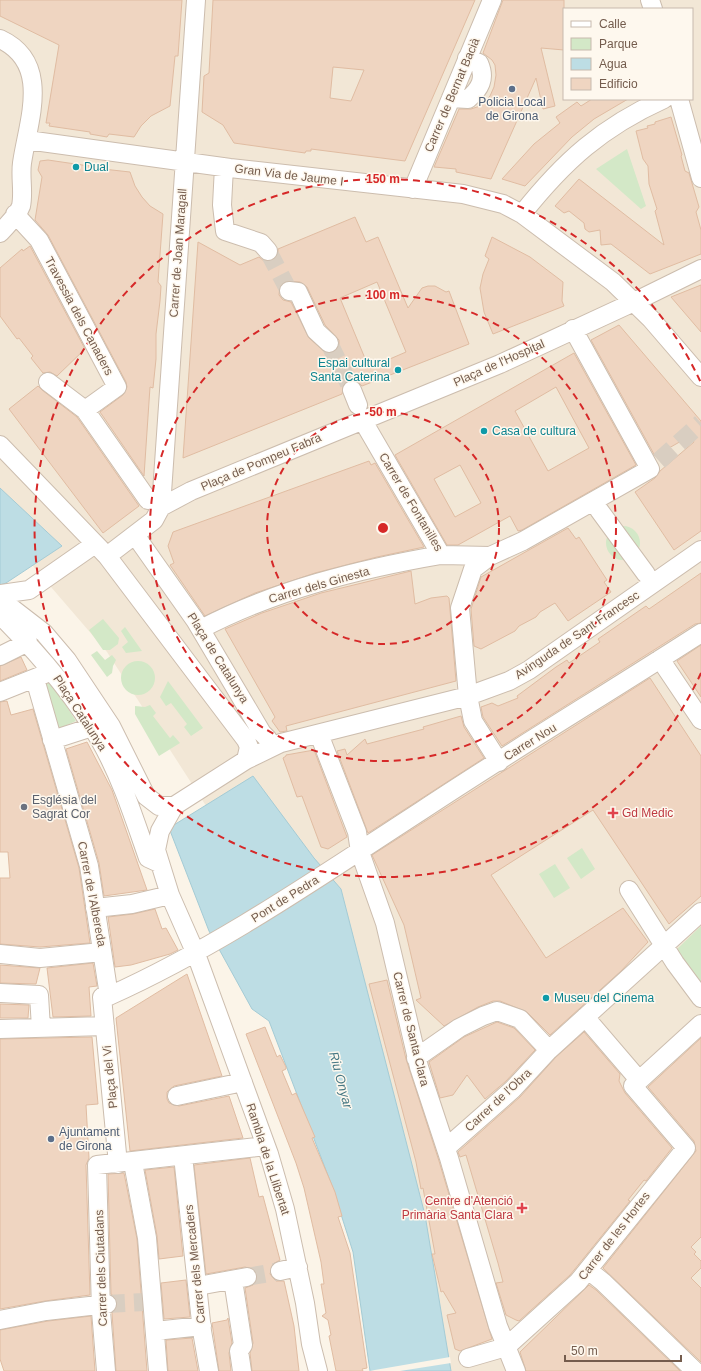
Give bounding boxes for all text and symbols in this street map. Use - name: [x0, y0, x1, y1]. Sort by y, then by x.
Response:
- legend: [563, 8, 693, 100]
- text: Calle: [599, 17, 627, 31]
- street label: Carrer de Bernat Bacià: [422, 35, 483, 154]
- text: Parque: [599, 37, 638, 51]
- text: Agua: [599, 57, 627, 71]
- text: Edificio: [599, 77, 638, 91]
- marker: Policia Local de Girona: [507, 84, 517, 94]
- place label: Policia Local de Girona: [478, 95, 546, 123]
- place label: Dual: [84, 160, 109, 174]
- street label: Gran Via de Jaume I: [234, 161, 344, 189]
- marker: Dual: [71, 162, 81, 172]
- text: 150 m: [366, 172, 400, 186]
- street label: Carrer de Joan Maragall: [167, 188, 189, 318]
- street label: Travessia dels Canaders: [42, 254, 116, 378]
- text: 100 m: [366, 288, 400, 302]
- street label: Plaça de l'Hospital: [451, 337, 547, 389]
- place label: Espai cultural Santa Caterina: [310, 356, 390, 384]
- marker: Espai cultural Santa Caterina: [393, 365, 403, 375]
- text: 50 m: [369, 405, 397, 419]
- place label: Casa de cultura: [492, 424, 576, 438]
- marker: Casa de cultura: [479, 426, 489, 436]
- street label: Plaça de Pompeu Fabra: [199, 430, 324, 494]
- street label: Carrer de Fontanilles: [376, 450, 446, 554]
- centre of rings: [376, 521, 390, 535]
- street label: Carrer dels Ginesta: [267, 564, 371, 606]
- street label: Avinguda de Sant Francesc: [512, 588, 642, 682]
- street label: Plaça de Catalunya: [184, 610, 252, 706]
- street label: Plaça Catalunya: [50, 673, 110, 754]
- street label: Carrer Nou: [501, 720, 559, 764]
- place label: Església del Sagrat Cor: [32, 793, 97, 821]
- marker: Església del Sagrat Cor: [19, 802, 29, 812]
- place label: Gd Medic: [622, 806, 673, 820]
- marker: Gd Medic: [607, 807, 619, 819]
- street label: Carrer de l'Albereda: [75, 840, 109, 948]
- street label: Pont de Pedra: [249, 873, 322, 925]
- street label: Carrer de Santa Clara: [390, 970, 432, 1088]
- place label: Museu del Cinema: [554, 991, 654, 1005]
- marker: Museu del Cinema: [541, 993, 551, 1003]
- street label: Plaça del Vi: [100, 1045, 120, 1109]
- water label: Riu Onyar: [326, 1050, 356, 1111]
- street label: Carrer de l'Obra: [462, 1065, 534, 1134]
- street label: Rambla de la Llibertat: [243, 1101, 293, 1217]
- place label: Ajuntament de Girona: [59, 1125, 120, 1153]
- marker: Ajuntament de Girona: [46, 1134, 56, 1144]
- street label: Carrer de les Hortes: [575, 1189, 653, 1283]
- place label: Centre d'Atenció Primària Santa Clara: [402, 1194, 513, 1222]
- marker: Centre d'Atenció Primària Santa Clara: [516, 1202, 528, 1214]
- street label: Carrer dels Mercaders: [182, 1204, 208, 1324]
- street label: Carrer dels Ciutadans: [92, 1209, 110, 1327]
- scale bar: [565, 1337, 681, 1363]
- text: 50 m: [571, 1344, 598, 1358]

